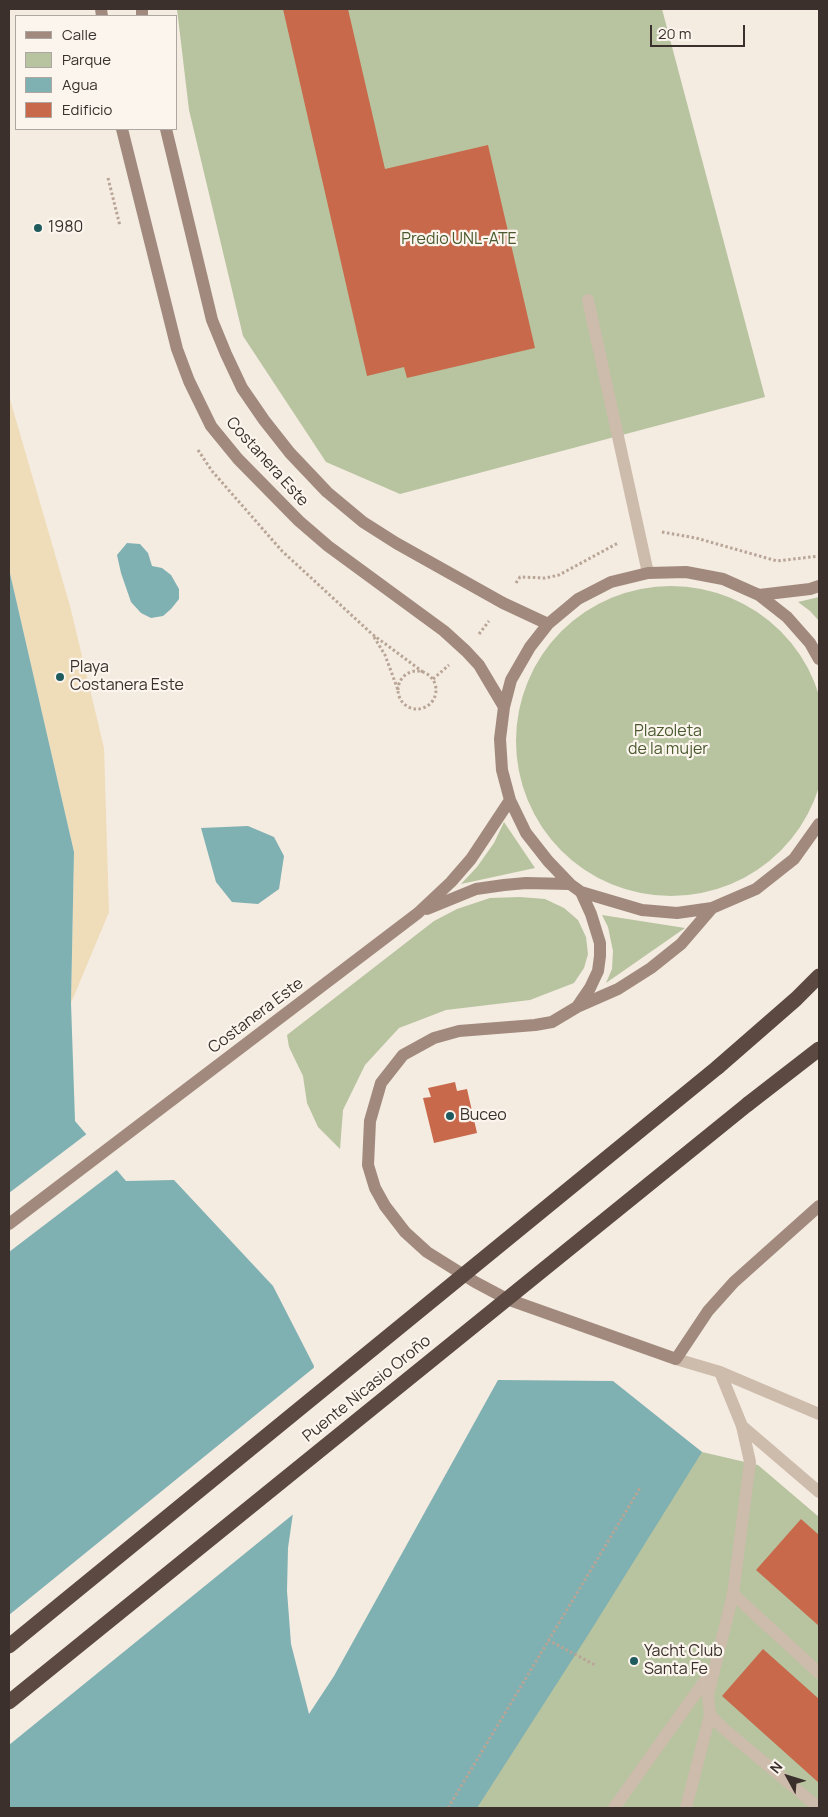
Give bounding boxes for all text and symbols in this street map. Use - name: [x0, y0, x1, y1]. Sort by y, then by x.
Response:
- legend: [15, 15, 178, 130]
- scale bar: [653, 15, 748, 47]
- text: 20 m: [658, 23, 691, 44]
- text: Calle: [62, 24, 97, 45]
- text: Parque: [62, 49, 111, 70]
- text: Agua: [62, 74, 98, 95]
- text: Edificio: [62, 99, 112, 120]
- place label: 1980: [48, 218, 83, 238]
- marker: 1980: [32, 222, 44, 234]
- park label: Predio UNL-ATE: [401, 230, 517, 250]
- street label: Costanera Este: [222, 413, 312, 511]
- place label: Playa Costanera Este: [70, 658, 184, 696]
- marker: Playa Costanera Este: [54, 671, 66, 683]
- park label: Plazoleta de la mujer: [628, 722, 708, 760]
- street label: Costanera Este: [205, 974, 307, 1058]
- place label: Buceo: [460, 1106, 507, 1126]
- marker: Buceo: [444, 1110, 456, 1122]
- street label: Puente Nicasio Oroño: [299, 1331, 435, 1447]
- place label: Yacht Club Santa Fe: [644, 1642, 723, 1680]
- marker: Yacht Club Santa Fe: [628, 1655, 640, 1667]
- north arrow: [763, 1752, 813, 1802]
- text: N: [765, 1757, 787, 1777]

